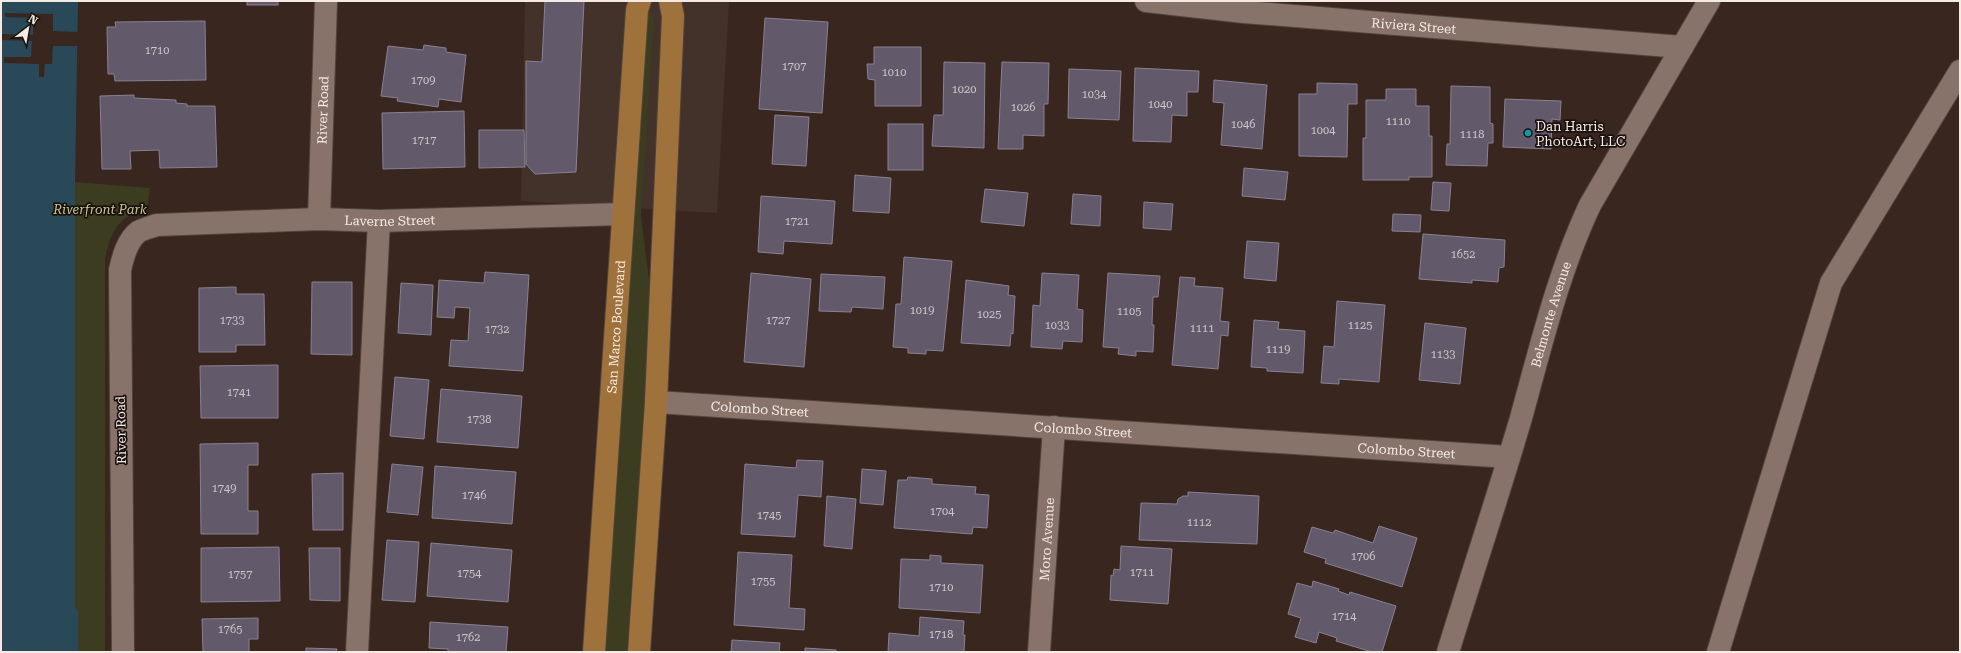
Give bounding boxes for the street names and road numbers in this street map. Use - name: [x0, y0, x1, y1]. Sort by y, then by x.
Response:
- street label: Riviera Street: [1371, 15, 1457, 36]
- street label: River Road: [314, 75, 331, 144]
- street label: Laverne Street: [344, 212, 436, 229]
- street label: San Marco Boulevard: [604, 259, 628, 394]
- street label: Belmonte Avenue: [1528, 259, 1574, 369]
- street label: River Road: [113, 395, 129, 464]
- street label: Colombo Street: [710, 398, 809, 419]
- street label: Colombo Street: [1034, 419, 1133, 440]
- street label: Colombo Street: [1357, 440, 1456, 461]
- street label: Moro Avenue: [1036, 497, 1057, 581]

